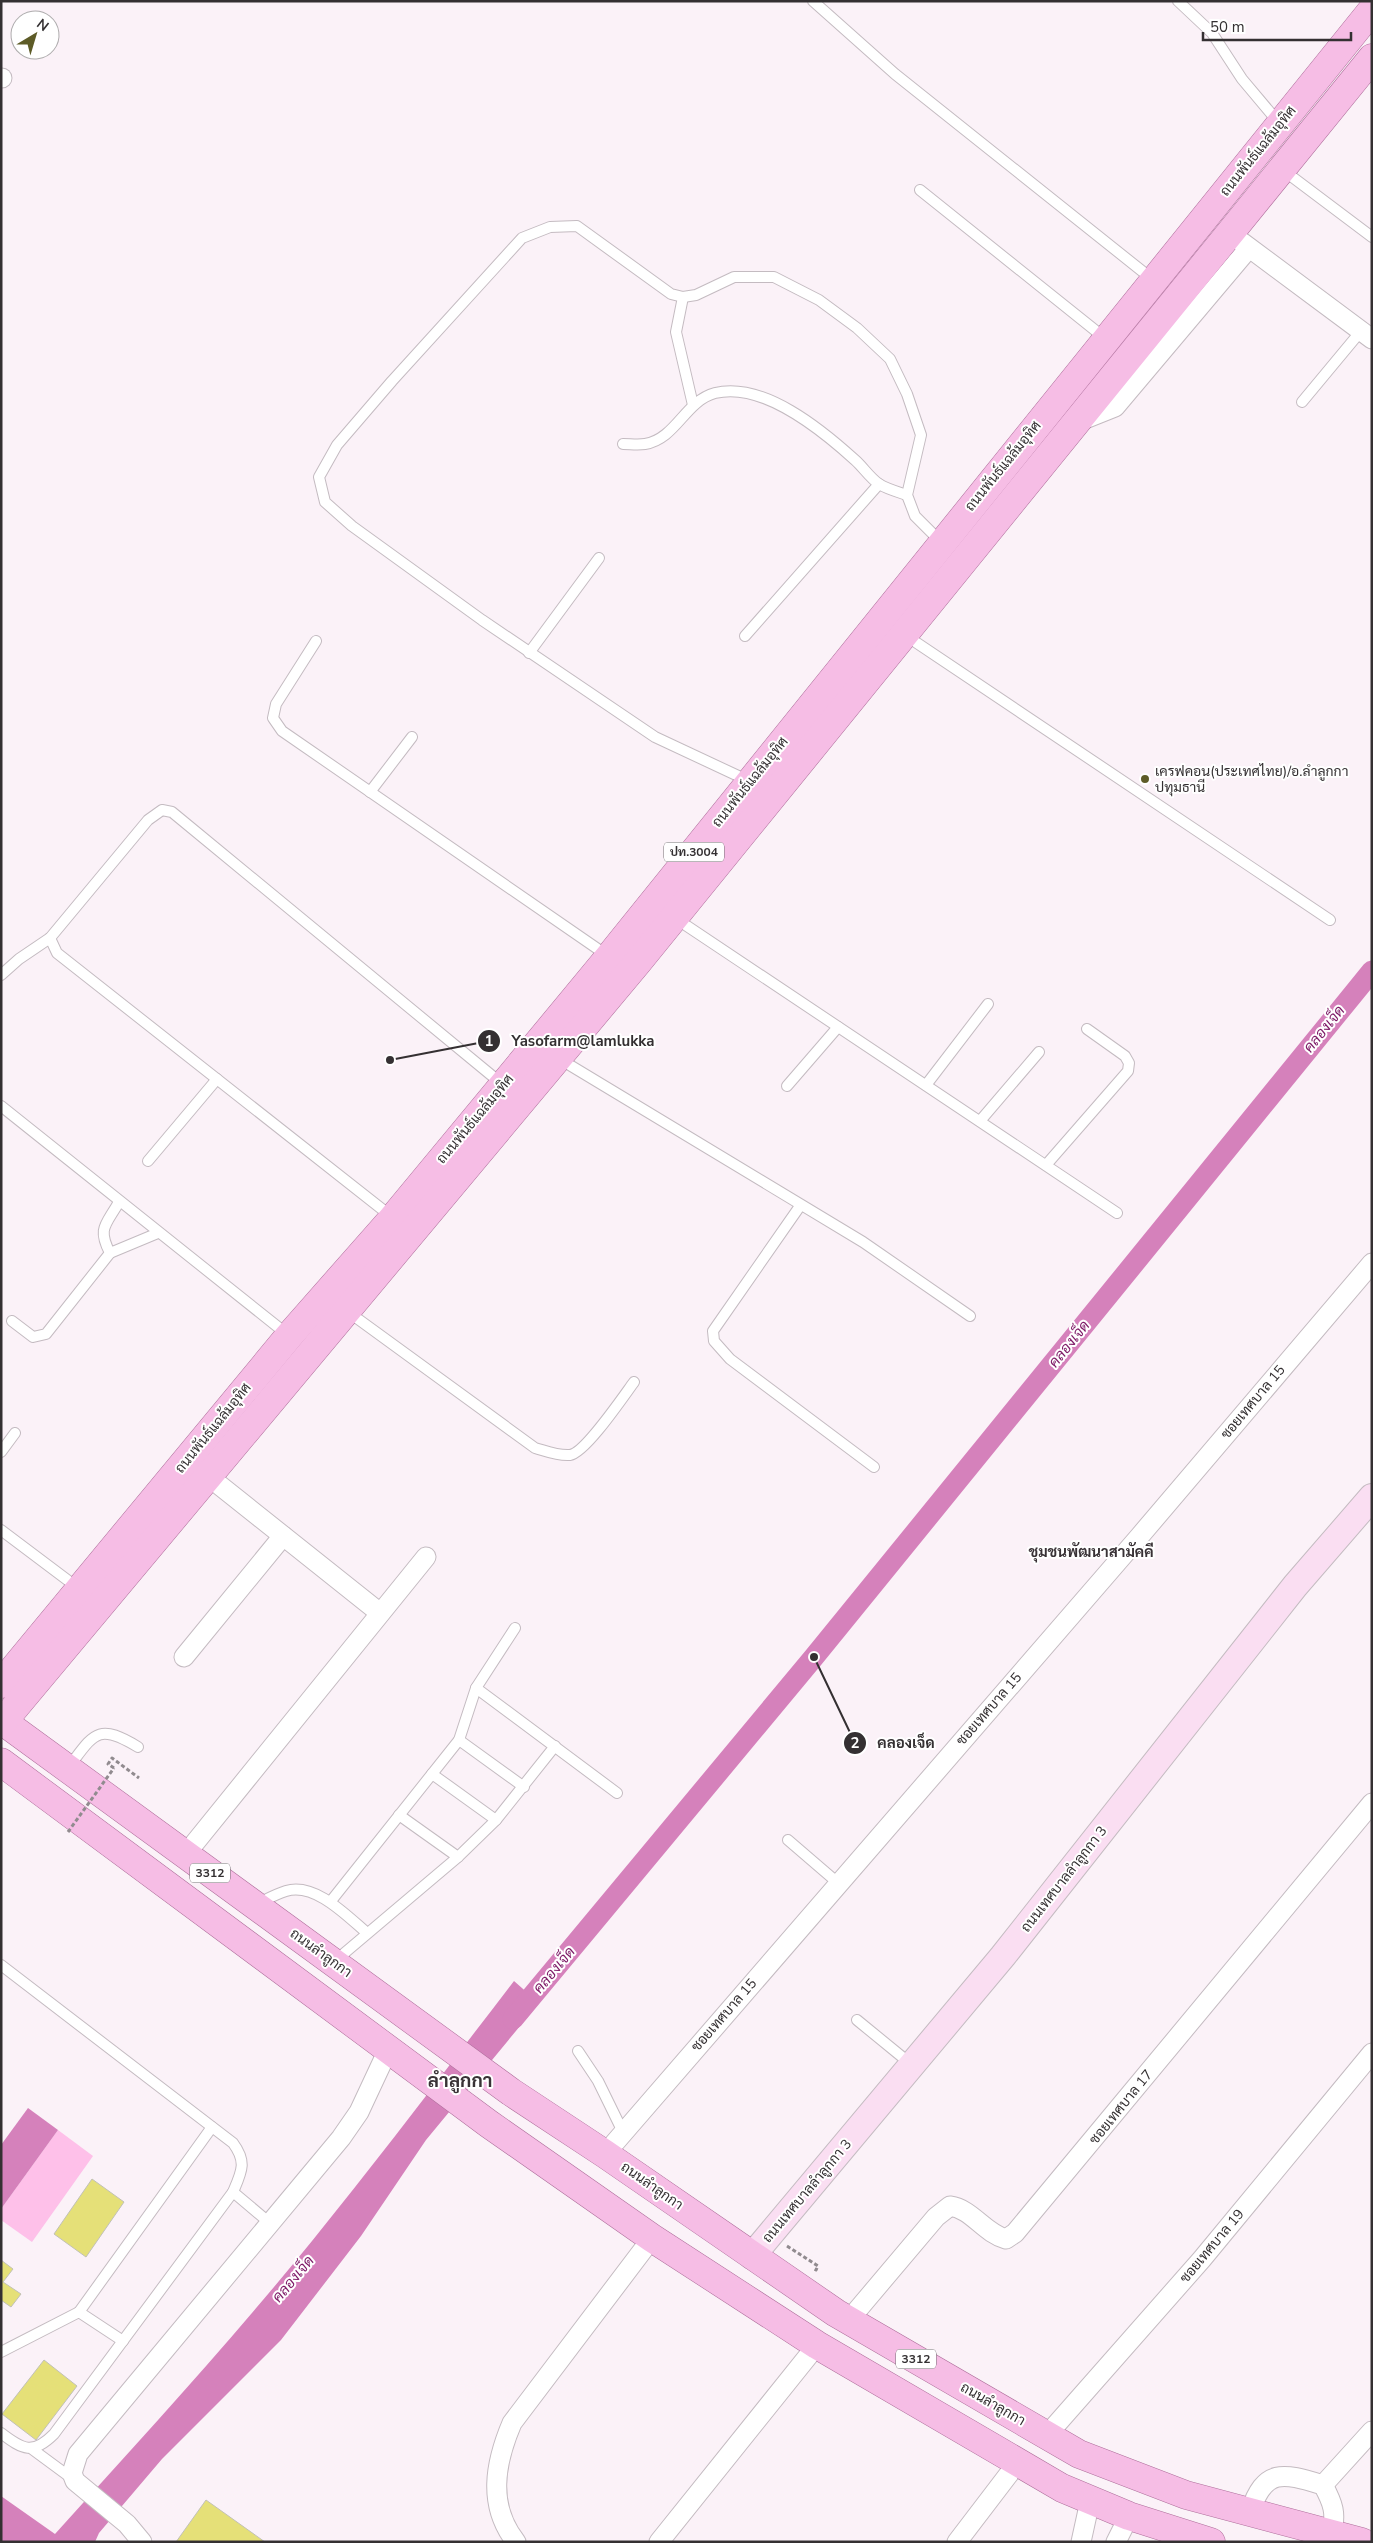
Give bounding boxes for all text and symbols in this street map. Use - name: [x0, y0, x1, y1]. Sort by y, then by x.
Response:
- north arrow: [10, 10, 60, 60]
- scale bar: [1203, 10, 1350, 42]
- text: N: [33, 14, 53, 36]
- text: 50 m: [1210, 17, 1245, 37]
- street label: ถนนพันธ์แฉล้มอุทิศ: [1216, 102, 1300, 200]
- street label: ถนนพันธ์แฉล้มอุทิศ: [961, 417, 1045, 515]
- street label: ถนนพันธ์แฉล้มอุทิศ: [708, 733, 792, 831]
- place label: เครฟคอน(ประเทศไทย)/อ.ลำลูกกา ปทุมธานี: [1155, 762, 1348, 797]
- marker: เครฟคอน(ประเทศไทย)/อ.ลำลูกกา ปทุมธานี: [1139, 773, 1151, 785]
- road number: ปท.3004: [664, 842, 724, 862]
- water label: คลองเจ็ด: [1298, 1001, 1349, 1057]
- callout: Yasofarm@lamlukka: [476, 1026, 664, 1056]
- text: 1: [484, 1031, 494, 1051]
- text: Yasofarm@lamlukka: [511, 1031, 654, 1051]
- street label: ถนนพันธ์แฉล้มอุทิศ: [432, 1070, 518, 1168]
- water label: คลองเจ็ด: [1043, 1316, 1094, 1372]
- street label: ซอยเทศบาล 15: [1216, 1361, 1290, 1443]
- street label: ถนนพันธ์แฉล้มอุทิศ: [171, 1379, 255, 1477]
- district label: ชุมชนพัฒนาสามัคคี: [1028, 1542, 1154, 1563]
- street label: ซอยเทศบาล 15: [952, 1668, 1026, 1750]
- callout: คลองเจ็ด: [842, 1728, 945, 1758]
- text: คลองเจ็ด: [877, 1732, 935, 1753]
- text: 2: [850, 1733, 860, 1753]
- street label: ถนนเทศบาลลำลูกกา 3: [1017, 1822, 1111, 1936]
- road number: 3312: [190, 1864, 230, 1882]
- street label: ถนนลำลูกกา: [286, 1924, 356, 1982]
- water label: คลองเจ็ด: [528, 1942, 579, 1998]
- street label: ซอยเทศบาล 15: [687, 1974, 761, 2056]
- street label: ซอยเทศบาล 17: [1085, 2066, 1157, 2148]
- district label: ลำลูกกา: [428, 2068, 492, 2094]
- street label: ถนนเทศบาลลำลูกกา 3: [758, 2135, 856, 2247]
- street label: ถนนลำลูกกา: [617, 2158, 687, 2214]
- street label: ซอยเทศบาล 19: [1175, 2205, 1249, 2287]
- water label: คลองเจ็ด: [267, 2251, 318, 2307]
- road number: 3312: [896, 2350, 936, 2368]
- street label: ถนนลำลูกกา: [957, 2378, 1029, 2430]

